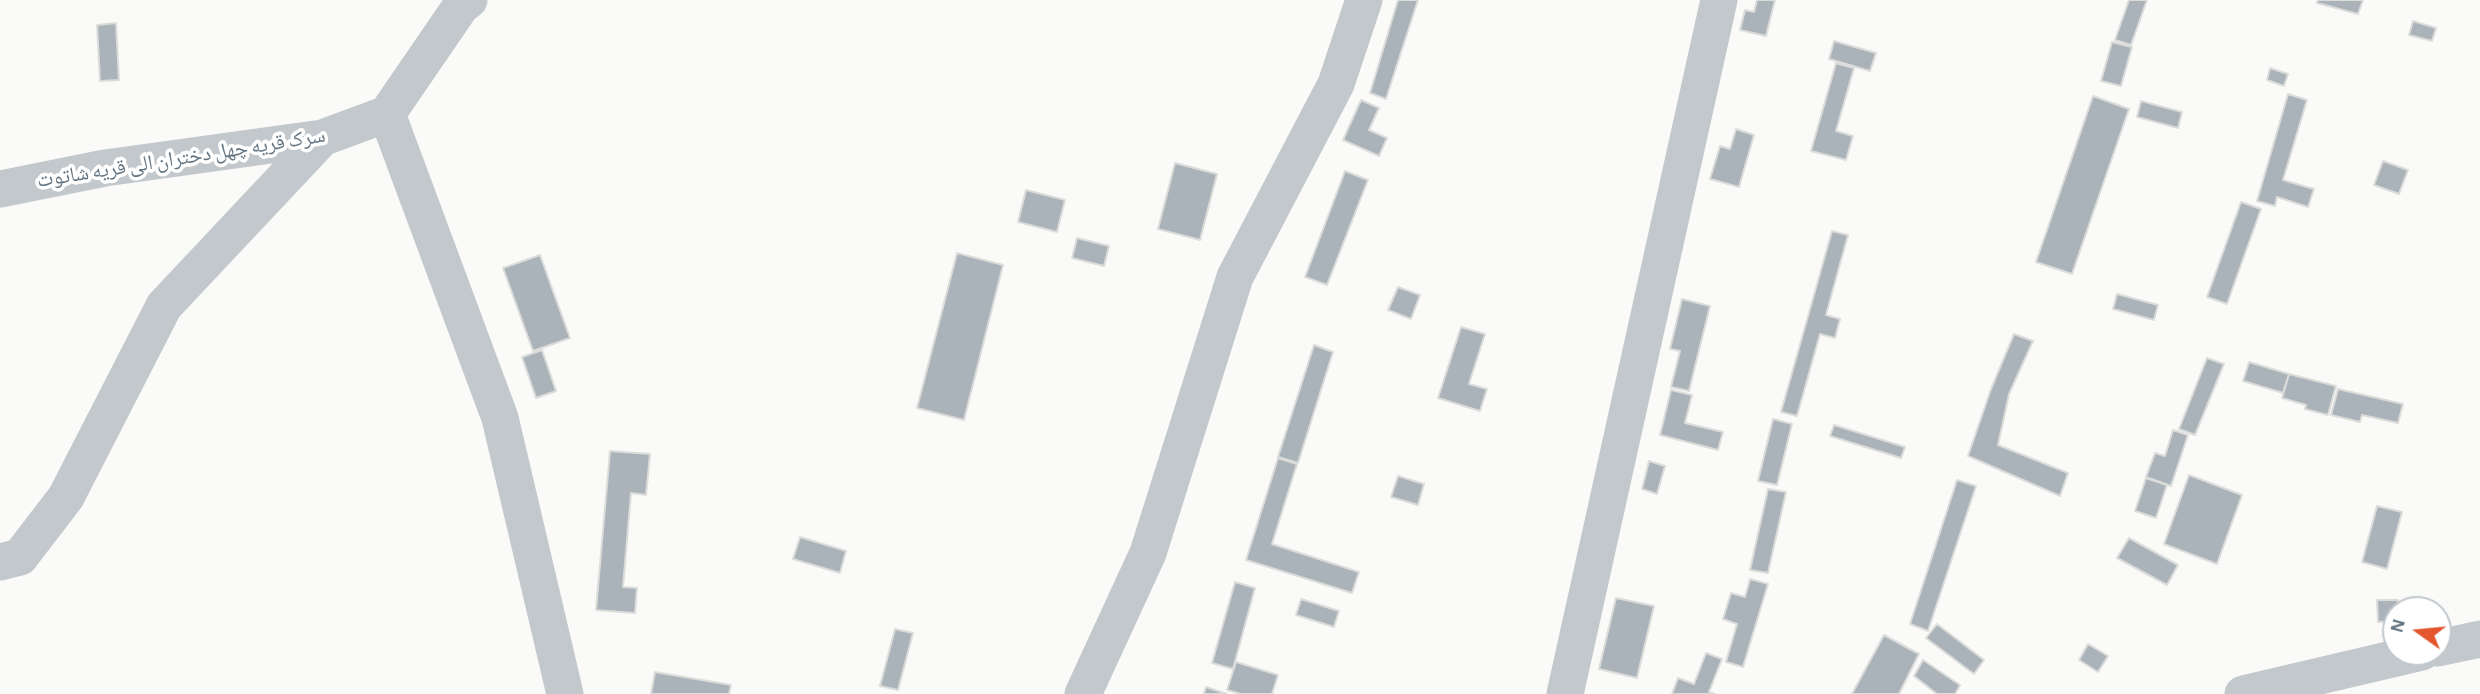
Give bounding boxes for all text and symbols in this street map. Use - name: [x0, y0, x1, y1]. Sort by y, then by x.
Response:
- street label: سرک قریه چهل دختران الی قریه شاتوت: [35, 123, 327, 193]
- north arrow: [2382, 596, 2452, 666]
- text: N: [2387, 617, 2409, 635]

